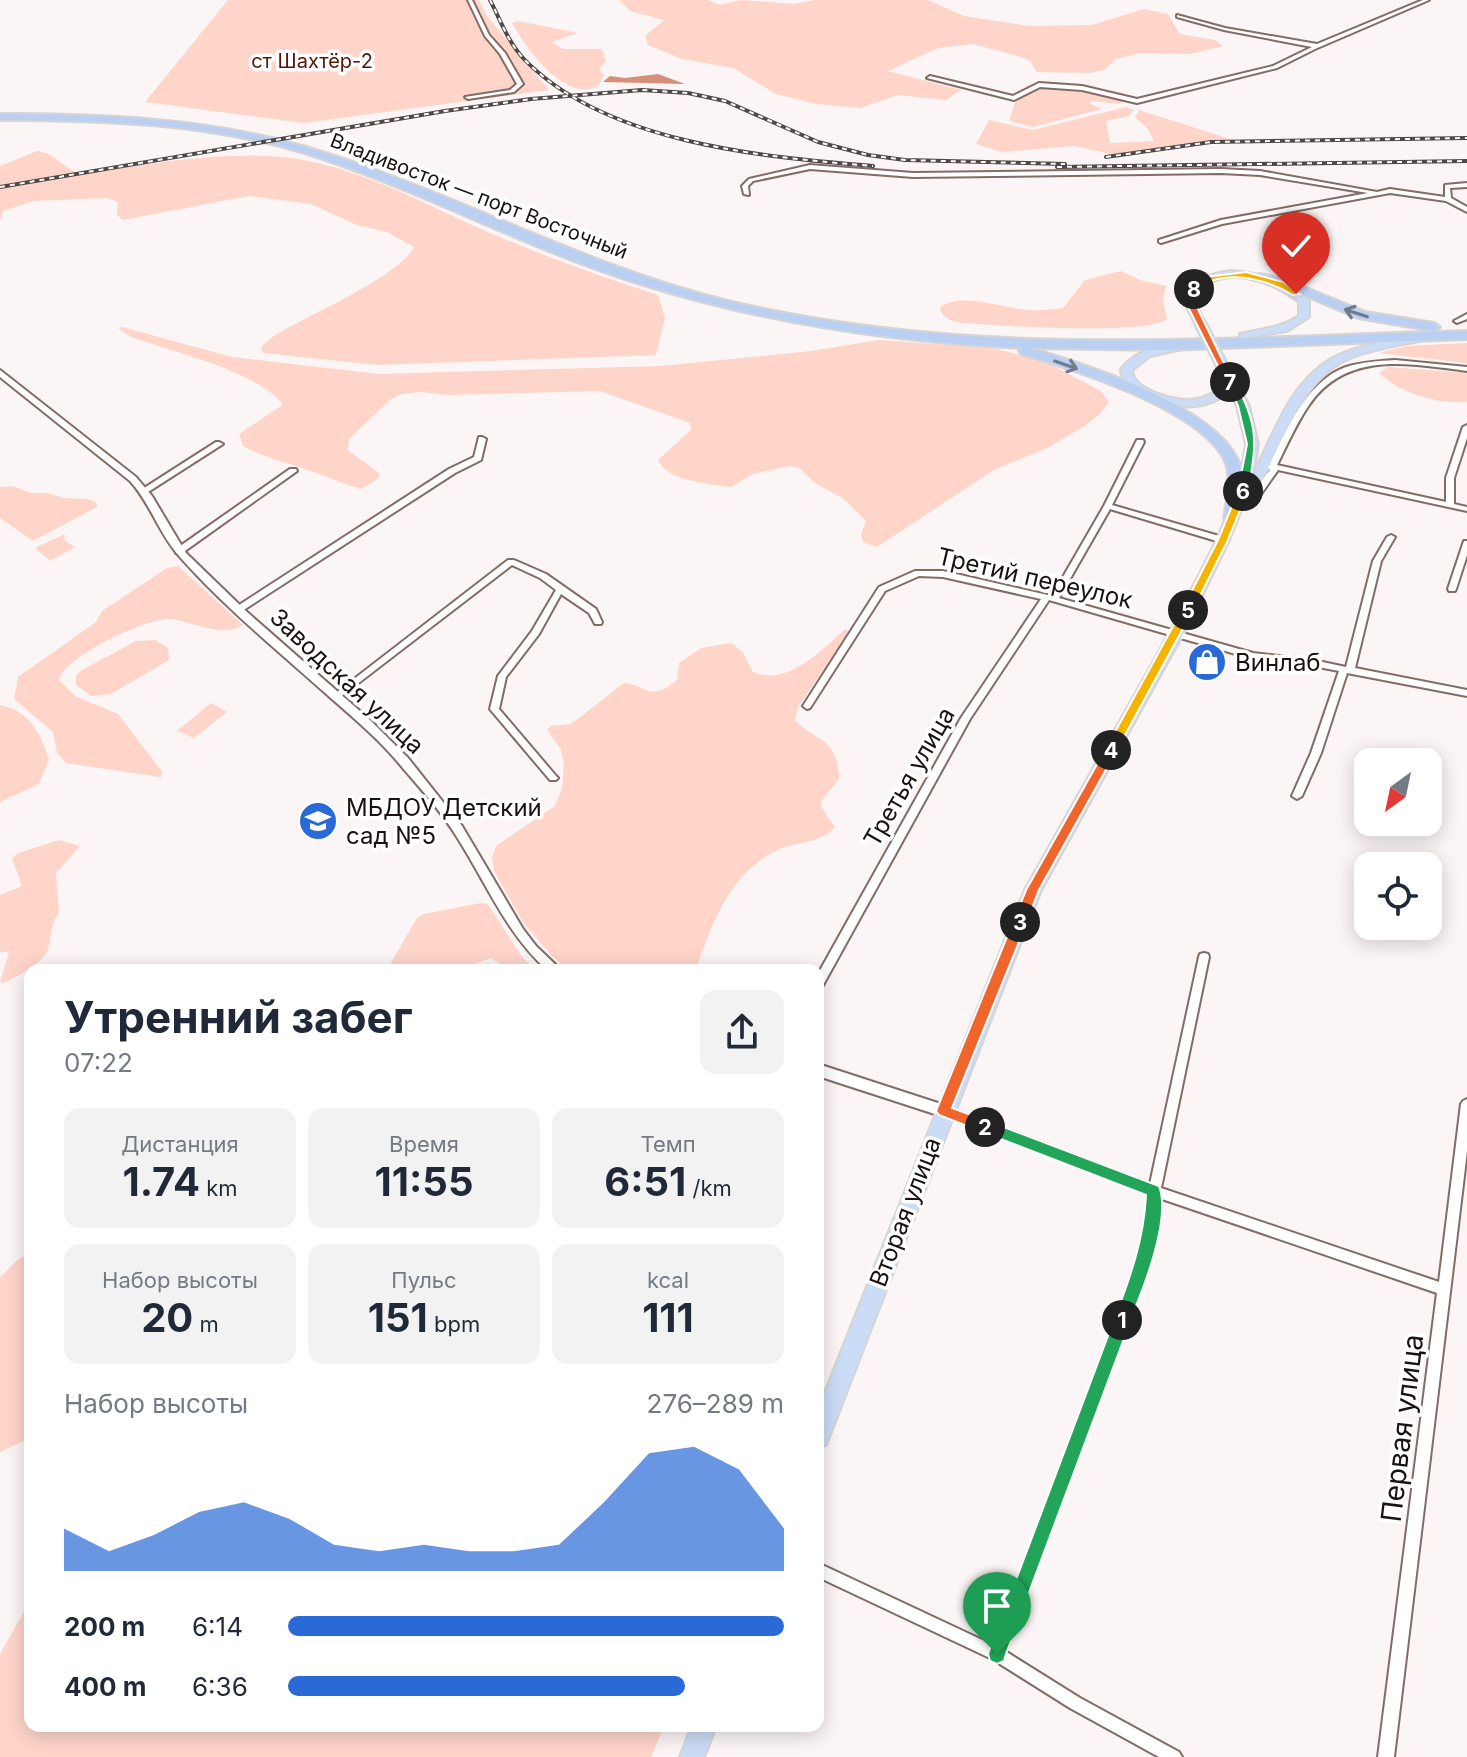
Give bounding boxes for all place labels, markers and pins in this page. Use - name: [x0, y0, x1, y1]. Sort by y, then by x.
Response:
- pin: [1262, 212, 1330, 294]
- pin: 8: [1174, 269, 1214, 309]
- pin: 7: [1210, 362, 1250, 402]
- pin: 6: [1223, 471, 1263, 511]
- pin: 5: [1168, 590, 1208, 630]
- shop icon: Винлаб: [1186, 641, 1228, 683]
- place label: Винлаб: [1235, 648, 1321, 677]
- pin: 4: [1091, 730, 1131, 770]
- place label: МБДОУ Детский сад №5: [346, 793, 542, 850]
- school or university icon: МБДОУ Детский сад №5: [297, 800, 339, 842]
- pin: 3: [1000, 902, 1040, 942]
- pin: 2: [965, 1107, 1005, 1147]
- pin: 1: [1102, 1300, 1142, 1340]
- pin: [963, 1572, 1031, 1654]

